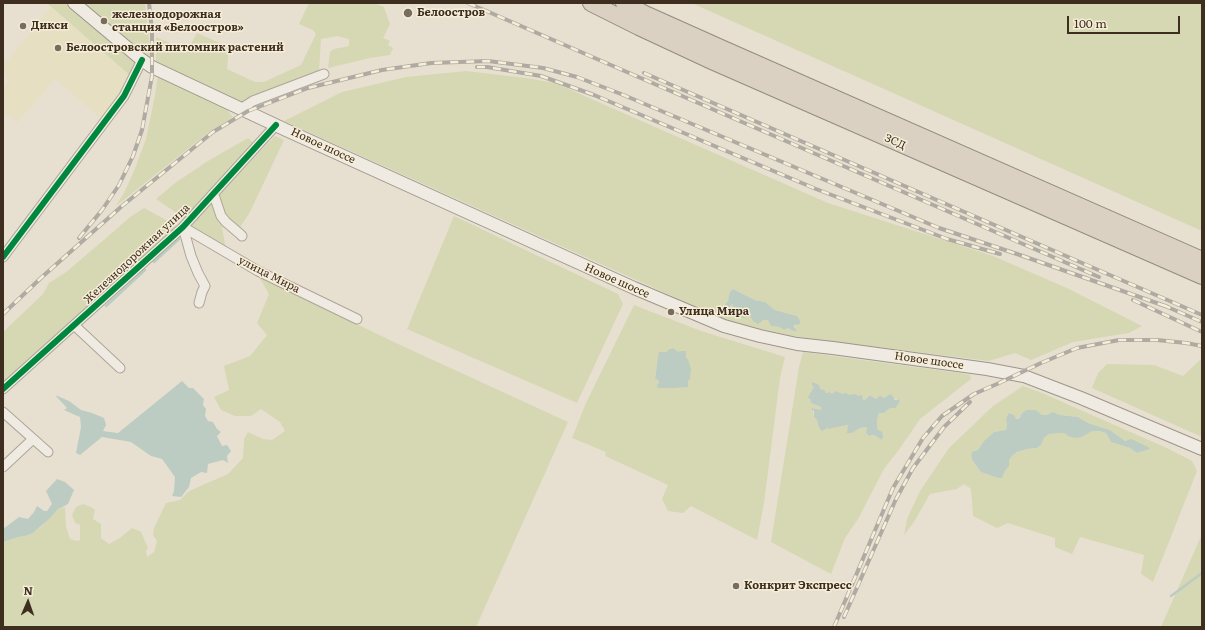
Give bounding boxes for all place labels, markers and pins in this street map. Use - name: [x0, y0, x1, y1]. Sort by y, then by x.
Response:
- place label: Белоостров: [417, 6, 485, 20]
- marker: Белоостров: [402, 7, 414, 19]
- place label: железнодорожная станция «Белоостров»: [112, 8, 244, 34]
- marker: железнодорожная станция «Белоостров»: [99, 16, 109, 26]
- place label: Дикси: [31, 19, 68, 33]
- marker: Дикси: [18, 21, 28, 31]
- place label: Белоостровский питомник растений: [66, 41, 284, 55]
- marker: Белоостровский питомник растений: [53, 43, 63, 53]
- place label: Улица Мира: [679, 305, 749, 319]
- marker: Улица Мира: [666, 307, 676, 317]
- place label: Конкрит Экспресс: [744, 579, 852, 593]
- marker: Конкрит Экспресс: [731, 581, 741, 591]

